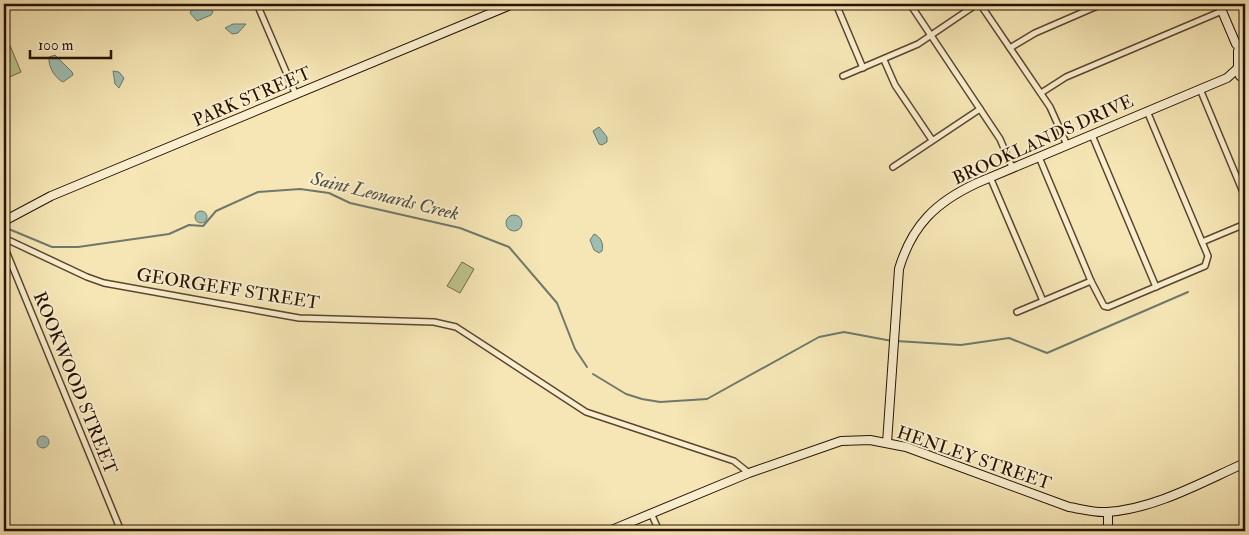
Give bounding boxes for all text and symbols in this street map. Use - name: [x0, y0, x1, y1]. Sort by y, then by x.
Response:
- scale bar: [30, 28, 111, 60]
- text: 100 m: [38, 36, 74, 55]
- street label: PARK STREET: [189, 62, 315, 132]
- street label: BROOKLANDS DRIVE: [949, 90, 1137, 190]
- water label: Saint Leonards Creek: [308, 166, 462, 226]
- street label: GEORGEFF STREET: [135, 263, 322, 315]
- street label: ROOKWOOD STREET: [28, 288, 122, 478]
- street label: HENLEY STREET: [894, 421, 1055, 495]

